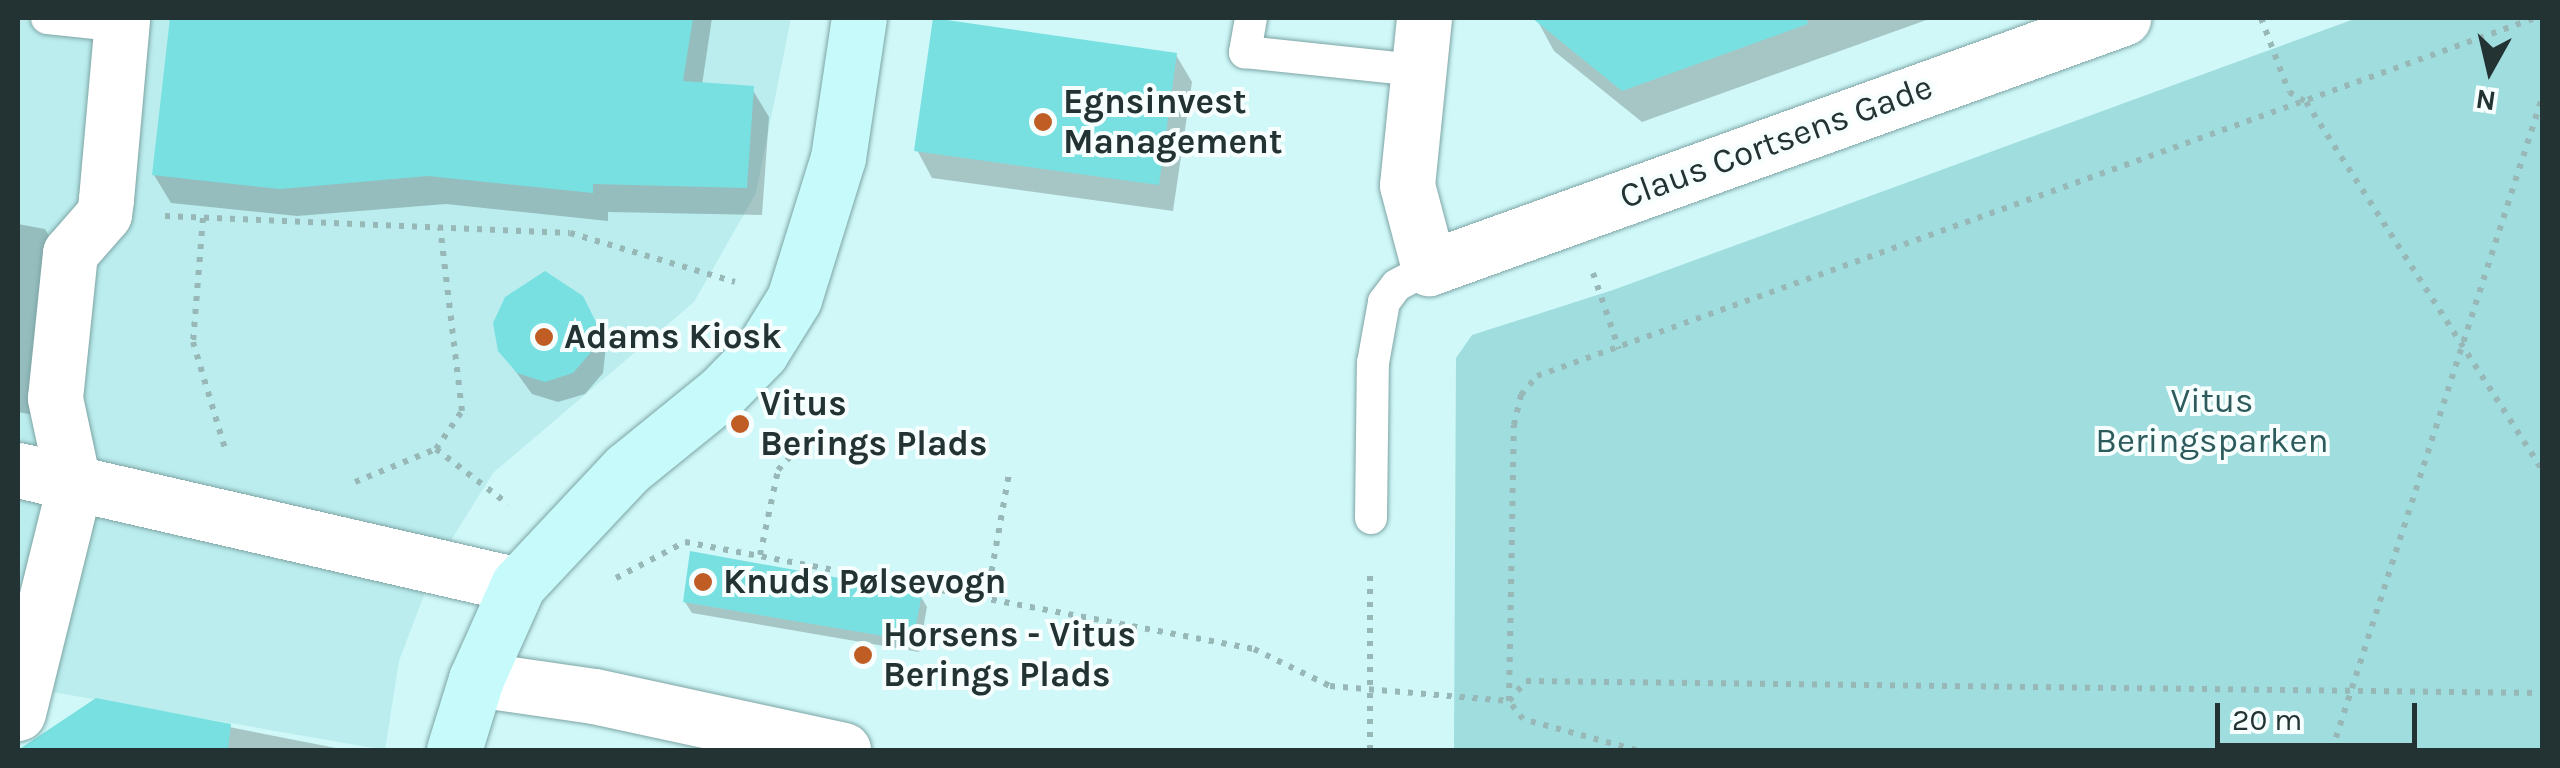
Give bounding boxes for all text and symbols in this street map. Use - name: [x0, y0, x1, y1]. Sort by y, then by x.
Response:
- north arrow: [2440, 20, 2540, 120]
- street label: Claus Cortsens Gade: [1614, 66, 1938, 218]
- place label: Egnsinvest Management: [1063, 81, 1283, 163]
- text: N: [2474, 82, 2498, 118]
- marker: Egnsinvest Management: [1032, 111, 1054, 133]
- place label: Adams Kiosk: [564, 316, 782, 358]
- marker: Adams Kiosk: [533, 326, 555, 348]
- park label: Vitus Beringsparken: [2095, 380, 2329, 462]
- place label: Vitus Berings Plads: [760, 383, 987, 465]
- marker: Vitus Berings Plads: [729, 413, 751, 435]
- place label: Knuds Pølsevogn: [723, 561, 1006, 603]
- marker: Knuds Pølsevogn: [692, 571, 714, 593]
- place label: Horsens - Vitus Berings Plads: [883, 614, 1136, 696]
- marker: Horsens - Vitus Berings Plads: [852, 644, 874, 666]
- scale bar: [2220, 683, 2422, 745]
- text: 20 m: [2232, 702, 2302, 738]

